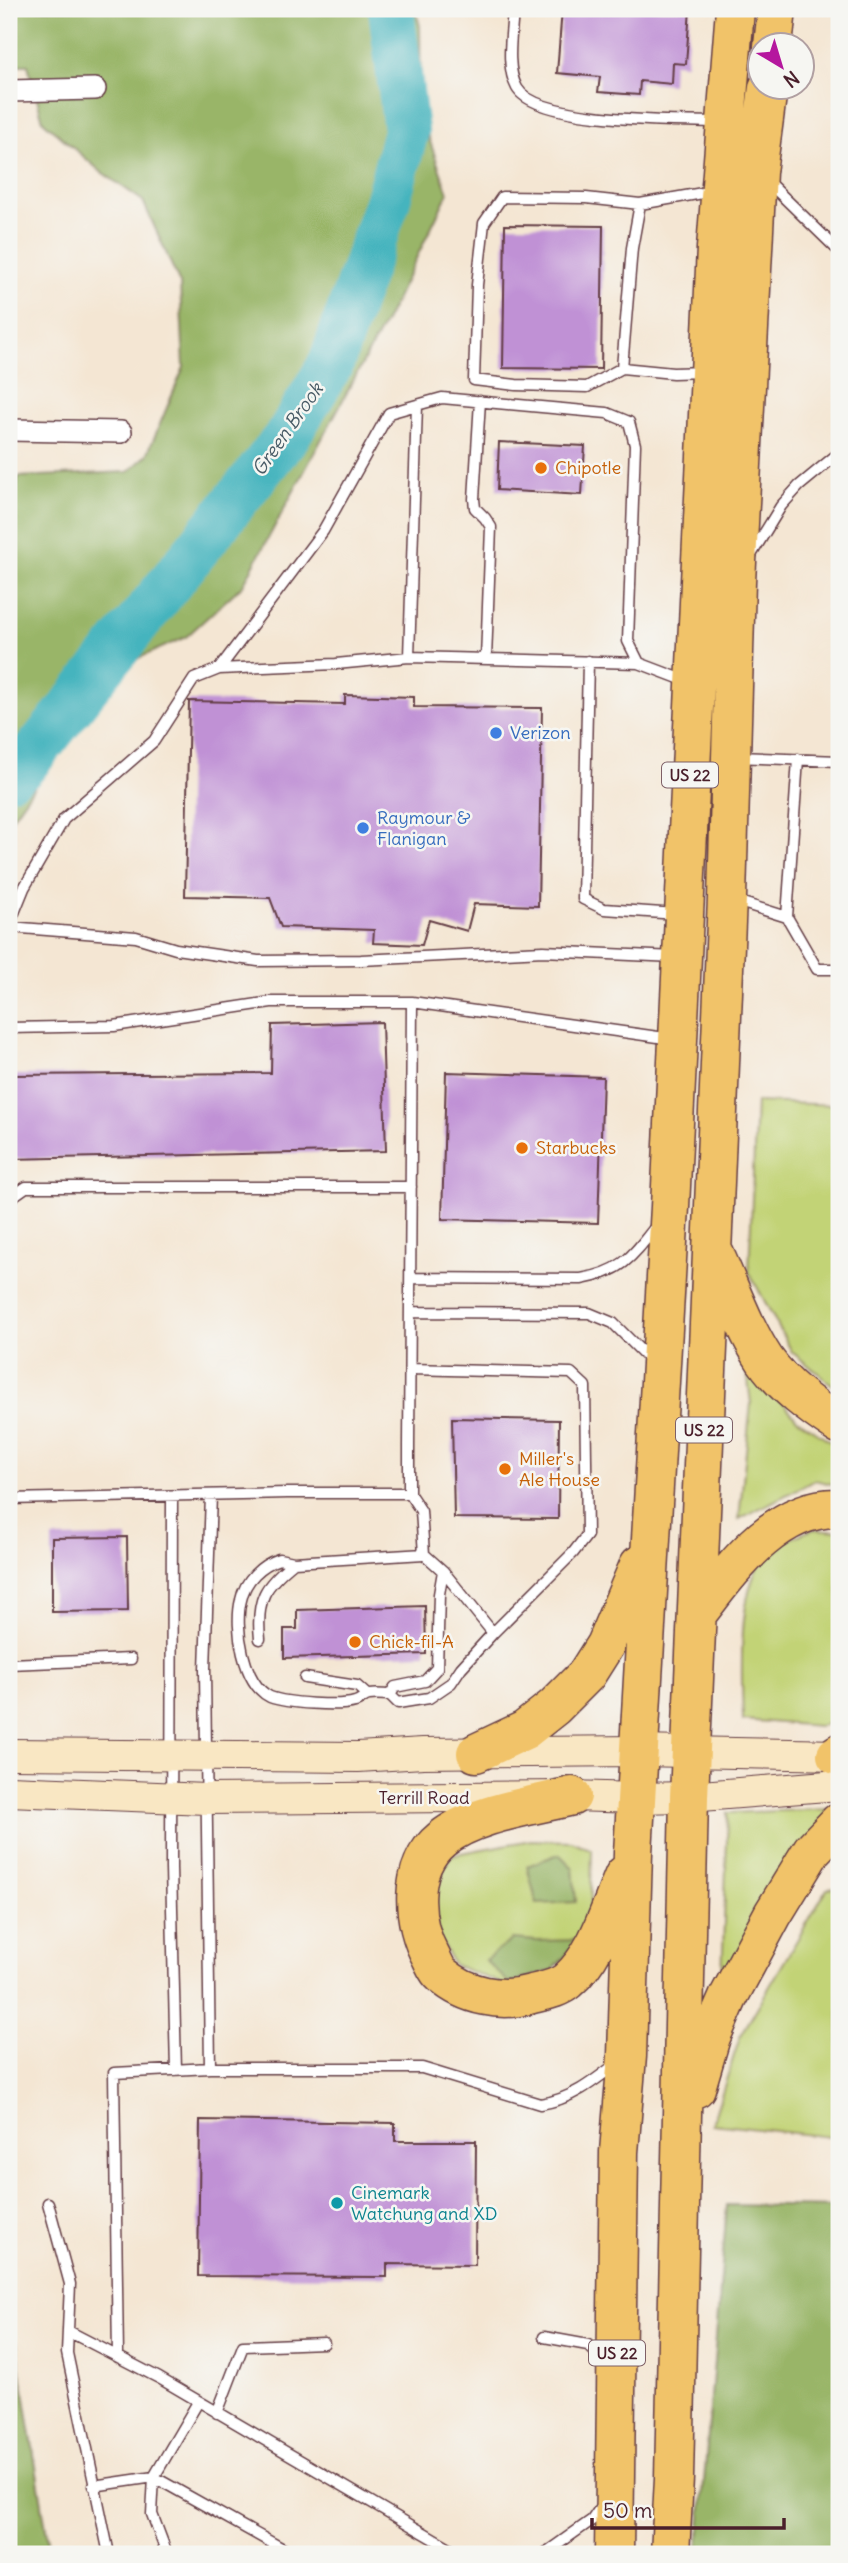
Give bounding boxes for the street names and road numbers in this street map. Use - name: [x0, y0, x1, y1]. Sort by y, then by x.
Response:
- road number: US 22: [662, 762, 718, 788]
- road number: US 22: [676, 1418, 732, 1442]
- street label: Terrill Road: [378, 1786, 470, 1809]
- road number: US 22: [589, 2340, 645, 2366]

